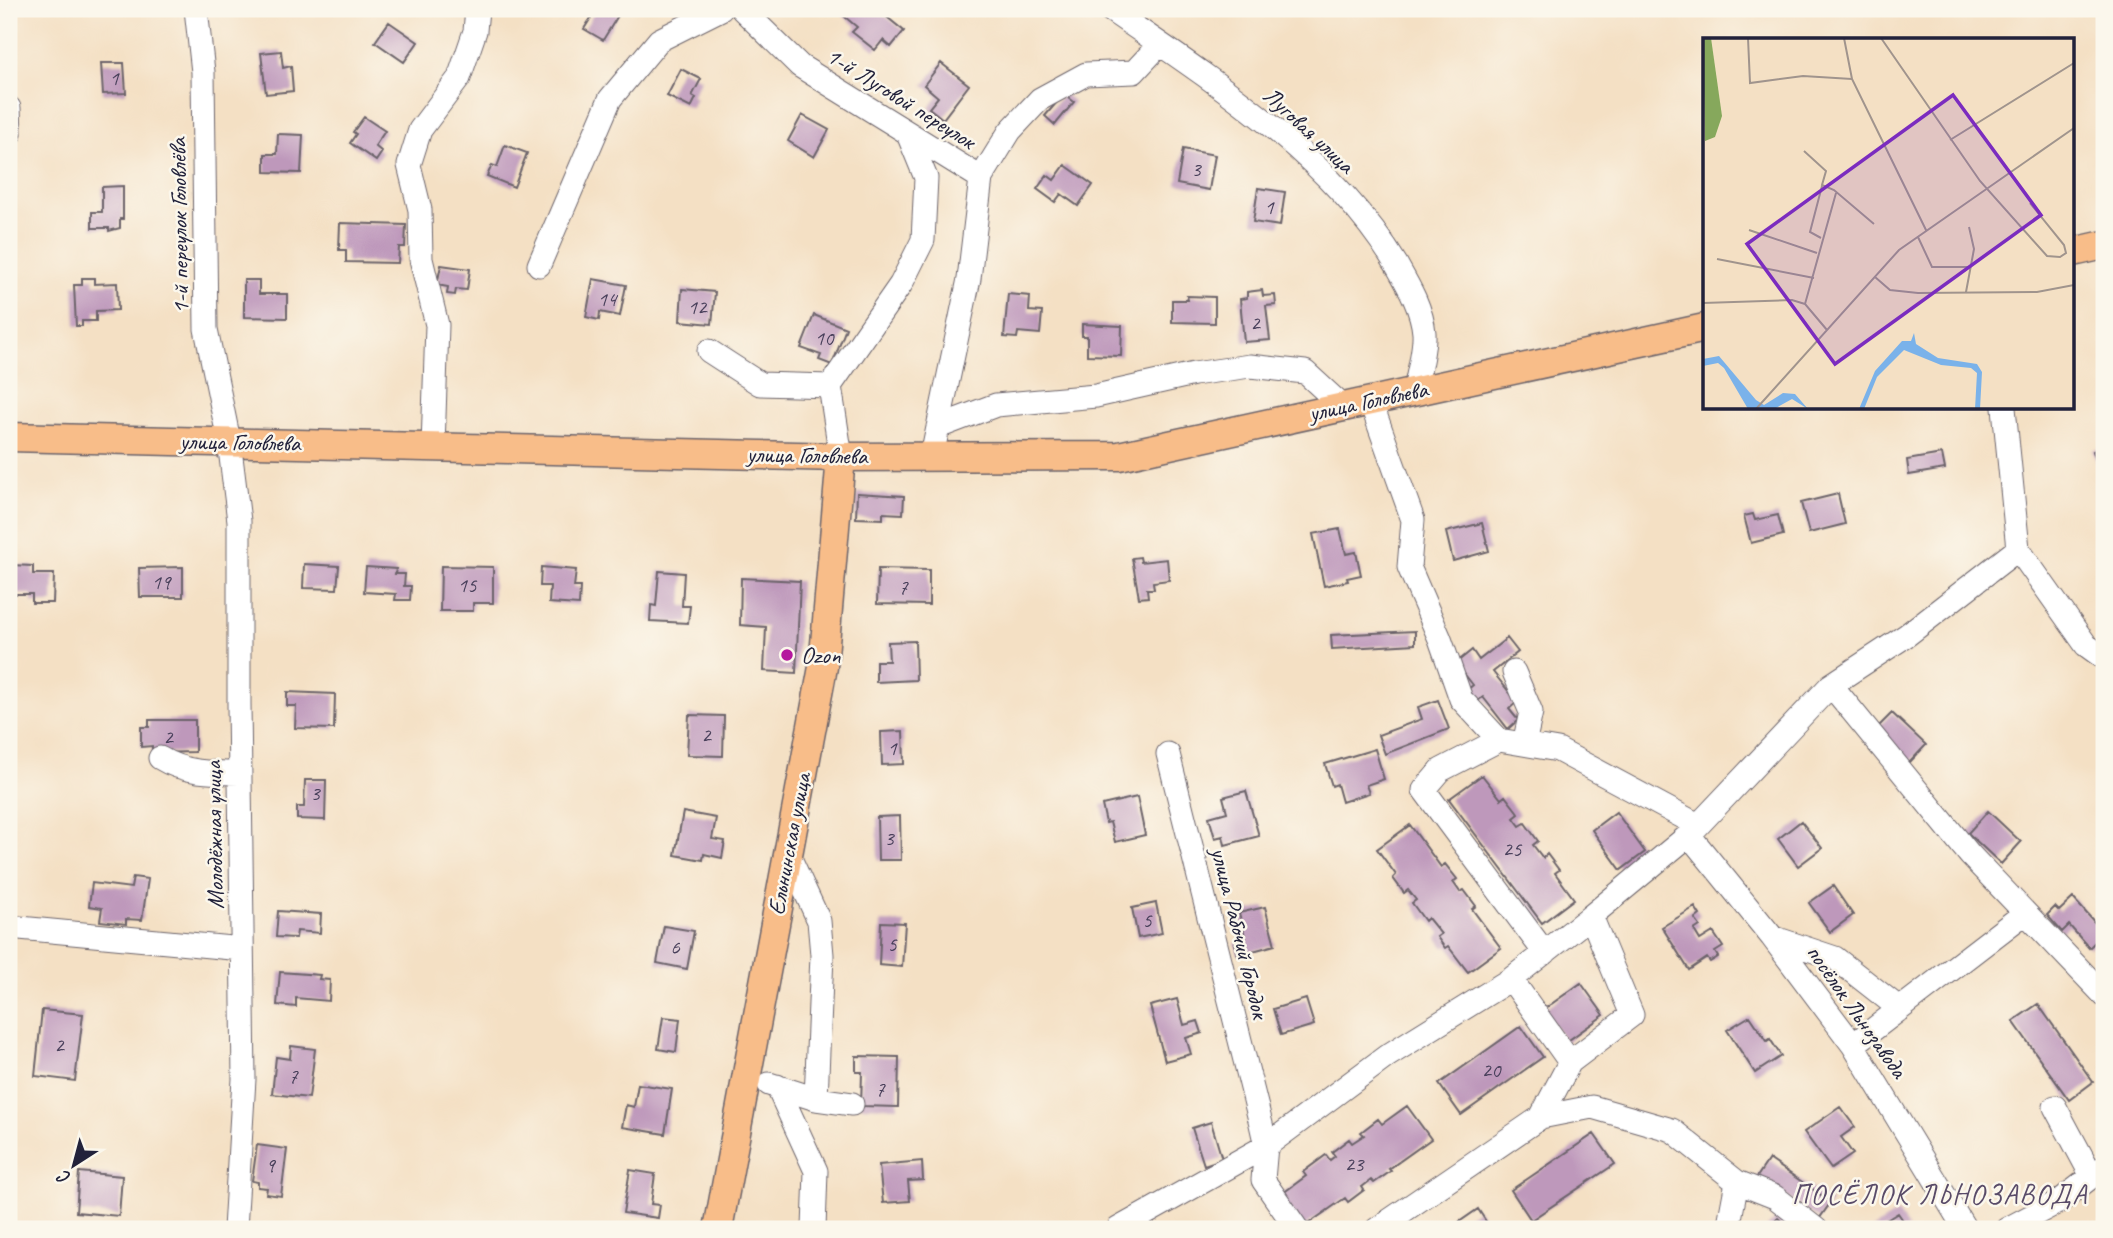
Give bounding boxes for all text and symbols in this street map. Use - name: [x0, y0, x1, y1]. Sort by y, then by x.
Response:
- inset map: [1703, 38, 2074, 410]
- street label: 1-й Луговой переулок: [821, 40, 983, 157]
- house number: 1: [109, 65, 120, 91]
- street label: Луговая улица: [1257, 80, 1362, 181]
- street label: 1-й переулок Головлёва: [162, 136, 196, 314]
- house number: 3: [1191, 156, 1202, 182]
- house number: 1: [1264, 194, 1275, 220]
- house number: 14: [598, 286, 619, 312]
- house number: 12: [688, 294, 708, 320]
- house number: 2: [1250, 310, 1261, 336]
- house number: 10: [815, 325, 835, 351]
- street label: улица Головлева: [1304, 373, 1432, 429]
- street label: улица Головлева: [177, 426, 302, 458]
- street label: улица Головлева: [744, 439, 869, 471]
- house number: 19: [152, 569, 172, 595]
- house number: 15: [458, 572, 478, 598]
- house number: 7: [898, 574, 909, 600]
- place label: Ozon: [801, 640, 841, 670]
- marker: Ozon: [779, 647, 795, 663]
- house number: 2: [701, 722, 712, 748]
- house number: 2: [163, 724, 174, 750]
- house number: 1: [887, 735, 898, 761]
- street label: Молодёжная улица: [198, 759, 230, 909]
- street label: Ельнинская улица: [761, 768, 818, 917]
- house number: 3: [310, 780, 321, 806]
- house number: 3: [884, 825, 895, 851]
- house number: 25: [1503, 836, 1523, 862]
- street label: улица Рабочий Городок: [1204, 842, 1276, 1024]
- house number: 5: [1142, 907, 1153, 933]
- house number: 5: [887, 931, 898, 957]
- house number: 6: [670, 934, 680, 960]
- street label: посёлок Льнозавода: [1800, 938, 1915, 1085]
- house number: 2: [54, 1032, 65, 1058]
- house number: 20: [1482, 1057, 1502, 1083]
- house number: 7: [288, 1063, 299, 1089]
- house number: 7: [875, 1076, 886, 1102]
- north arrow: [38, 1130, 108, 1200]
- house number: 23: [1345, 1151, 1365, 1177]
- house number: 9: [265, 1152, 276, 1178]
- text: С: [52, 1164, 75, 1190]
- district label: ПОСЁЛОК ЛЬНОЗАВОДА: [1792, 1177, 2088, 1212]

